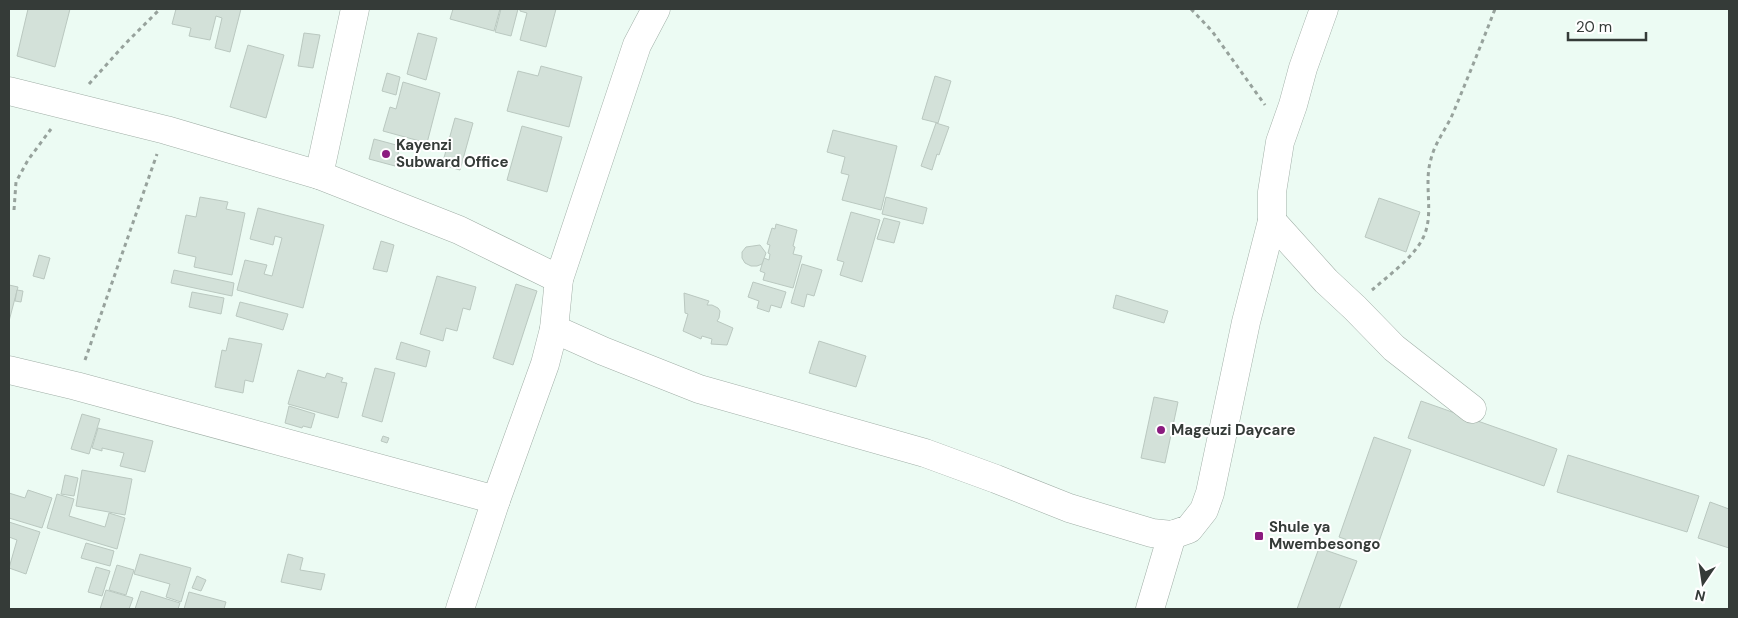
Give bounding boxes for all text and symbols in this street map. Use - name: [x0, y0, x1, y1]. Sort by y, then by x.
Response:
- scale bar: [1568, 10, 1646, 42]
- text: 20 m: [1576, 17, 1612, 37]
- place label: Kayenzi Subward Office: [396, 135, 509, 172]
- marker: Kayenzi Subward Office: [380, 148, 392, 160]
- place label: Mageuzi Daycare: [1171, 420, 1295, 440]
- marker: Mageuzi Daycare: [1155, 424, 1167, 436]
- place label: Shule ya Mwembesongo: [1269, 517, 1381, 554]
- marker: Shule ya Mwembesongo: [1253, 530, 1265, 542]
- north arrow: [1678, 558, 1728, 608]
- text: N: [1693, 586, 1707, 606]

